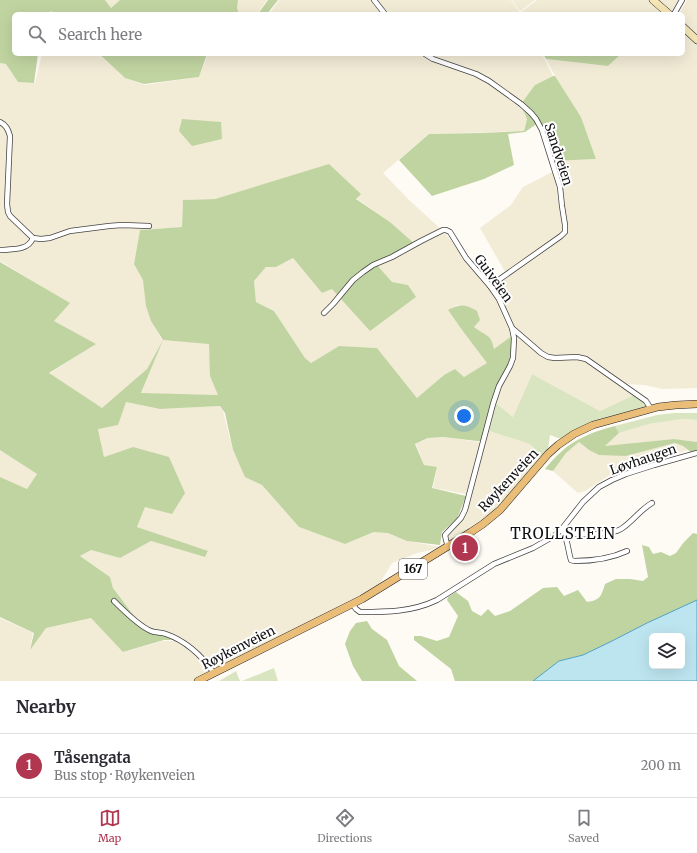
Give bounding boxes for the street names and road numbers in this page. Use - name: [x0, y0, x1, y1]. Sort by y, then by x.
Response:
- street label: Sandveien: [540, 121, 577, 188]
- street label: Guiveien: [471, 251, 517, 306]
- street label: Løvhaugen: [608, 440, 679, 479]
- street label: Røykenveien: [475, 445, 542, 516]
- road number: 167: [399, 559, 427, 579]
- street label: Røykenveien: [199, 621, 278, 673]

